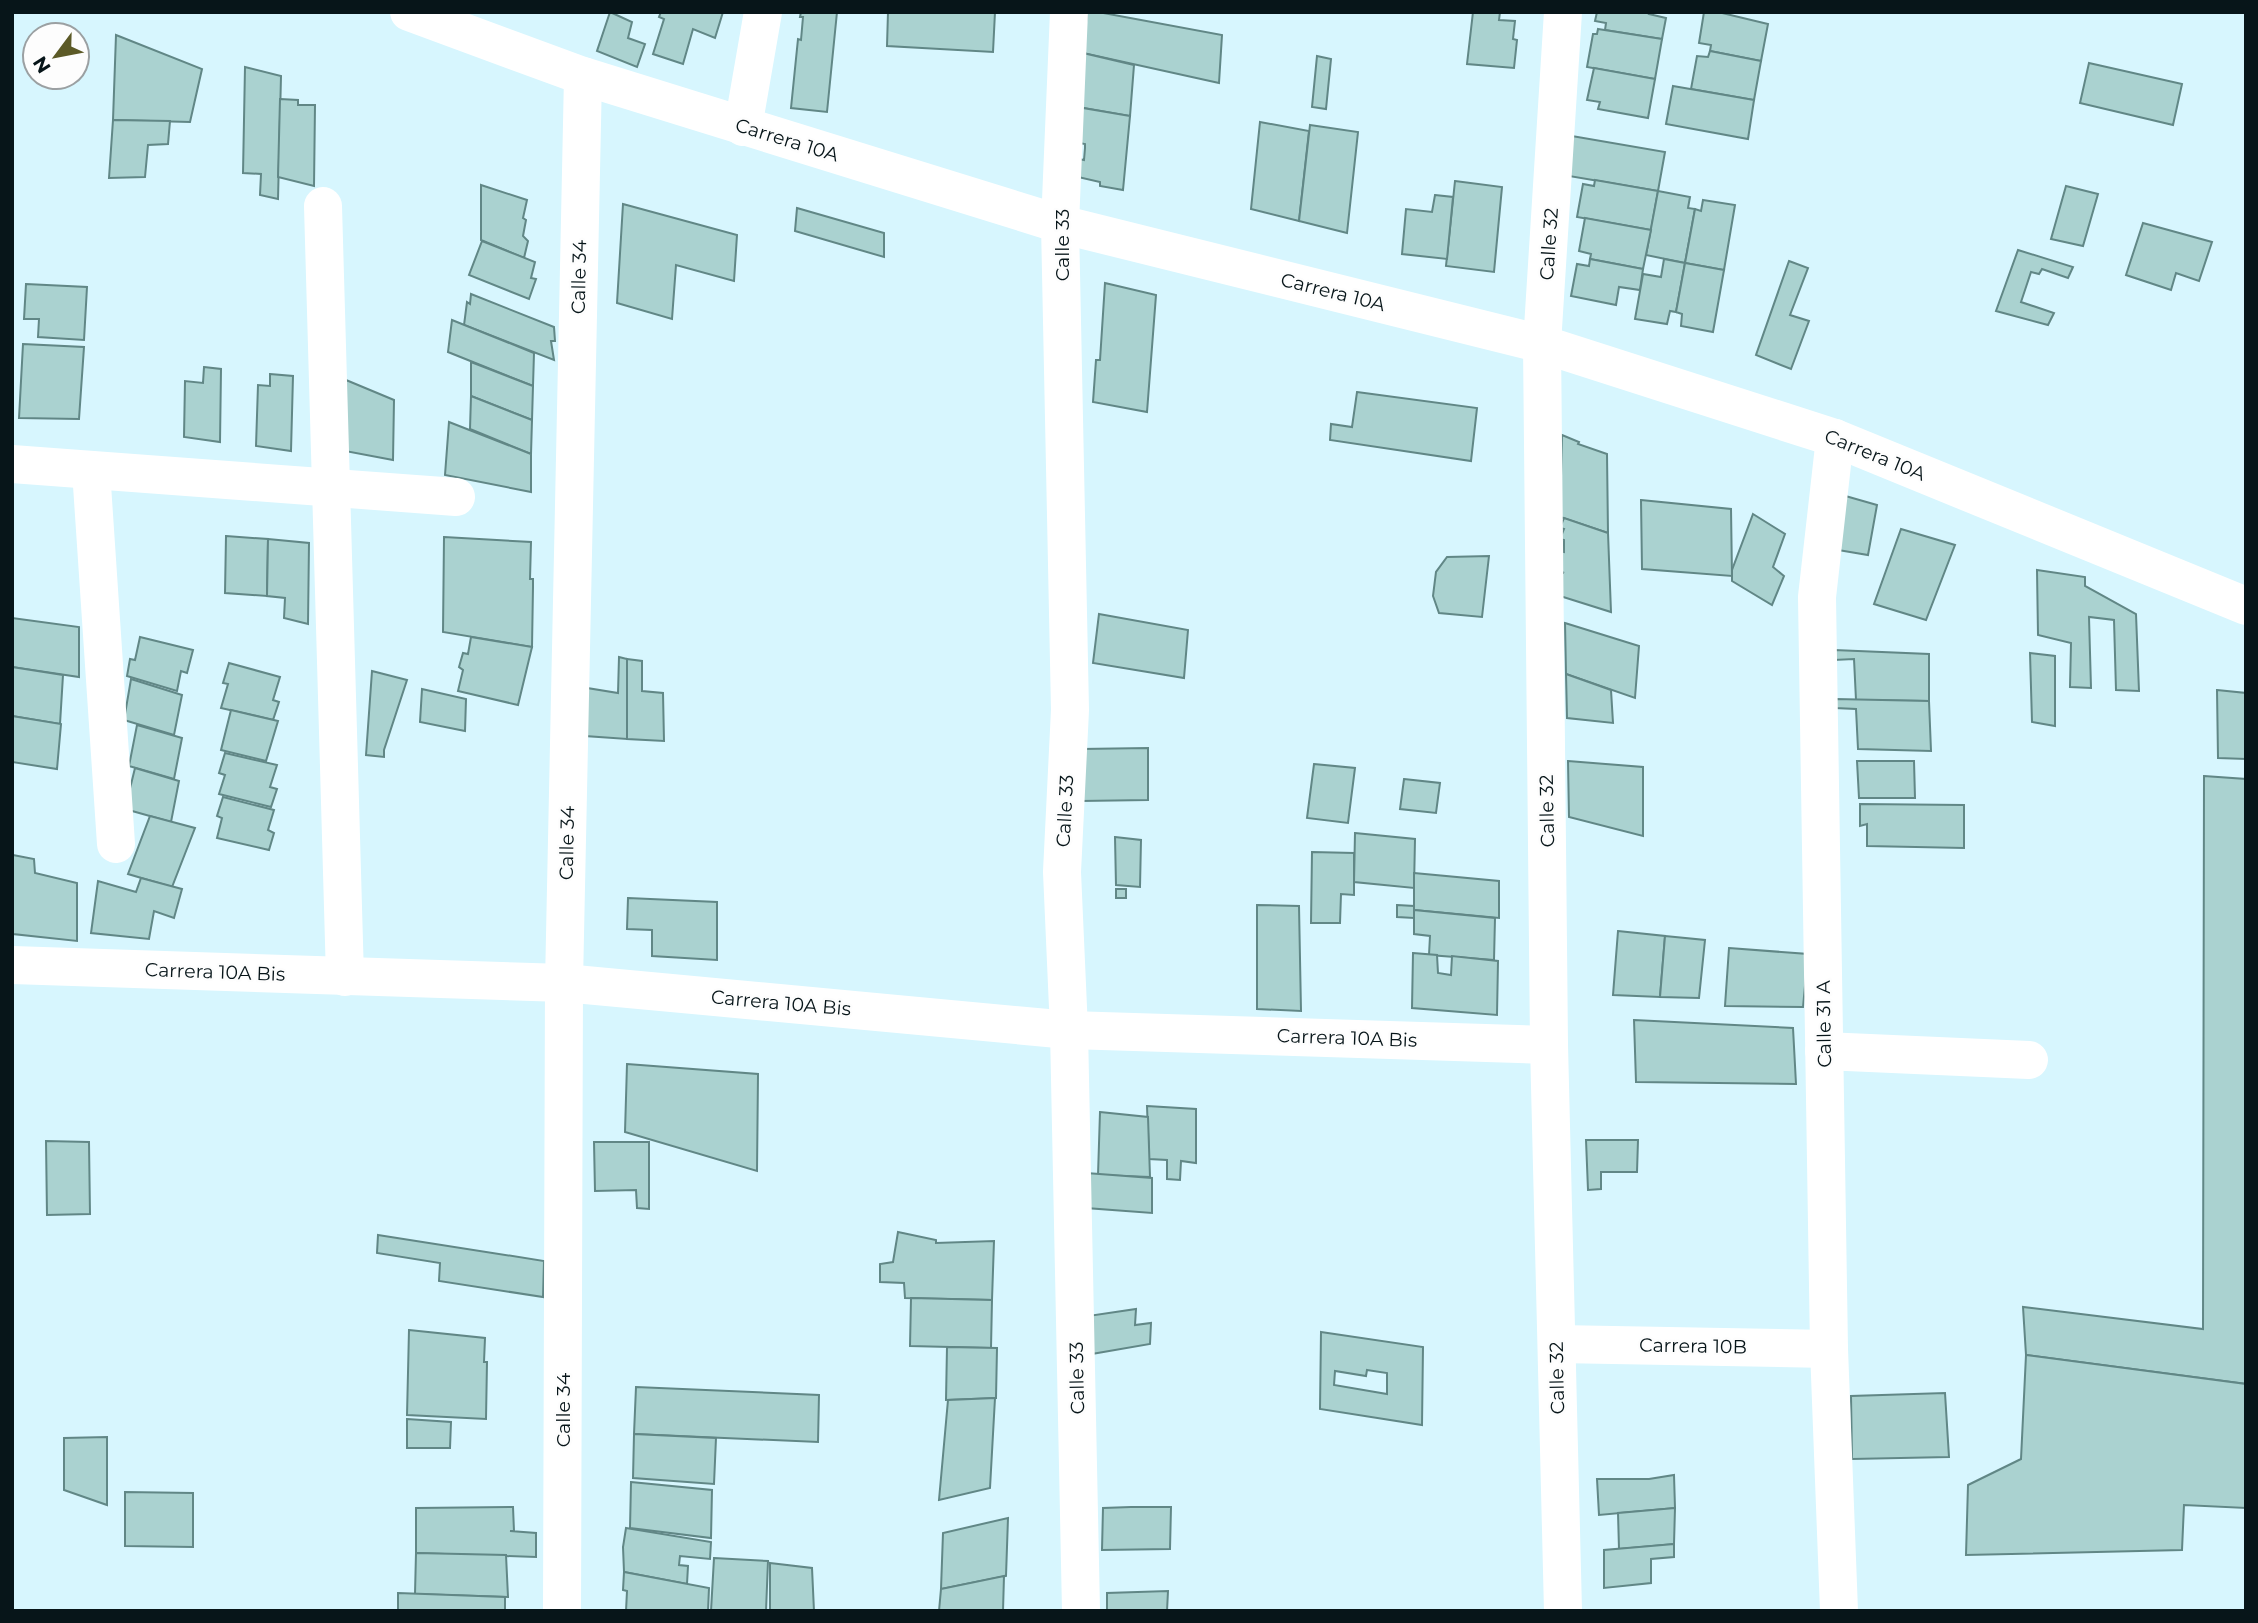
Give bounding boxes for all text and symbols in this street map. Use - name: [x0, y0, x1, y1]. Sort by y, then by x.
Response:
- north arrow: [21, 21, 91, 91]
- text: N: [28, 52, 56, 77]
- street label: Carrera 10A: [733, 113, 842, 167]
- street label: Calle 32: [1535, 207, 1563, 281]
- street label: Calle 33: [1051, 209, 1074, 281]
- street label: Calle 34: [567, 239, 591, 314]
- street label: Carrera 10A: [1278, 268, 1388, 316]
- street label: Carrera 10A: [1821, 424, 1929, 486]
- street label: Calle 33: [1052, 774, 1078, 848]
- street label: Calle 32: [1535, 774, 1559, 848]
- street label: Calle 34: [555, 805, 579, 880]
- street label: Carrera 10A Bis: [144, 958, 286, 986]
- street label: Calle 31 A: [1812, 980, 1836, 1068]
- street label: Carrera 10A Bis: [710, 985, 852, 1021]
- street label: Carrera 10A Bis: [1276, 1024, 1418, 1052]
- street label: Carrera 10B: [1639, 1334, 1747, 1358]
- street label: Calle 32: [1545, 1341, 1569, 1415]
- street label: Calle 33: [1065, 1342, 1089, 1414]
- street label: Calle 34: [552, 1372, 575, 1447]

